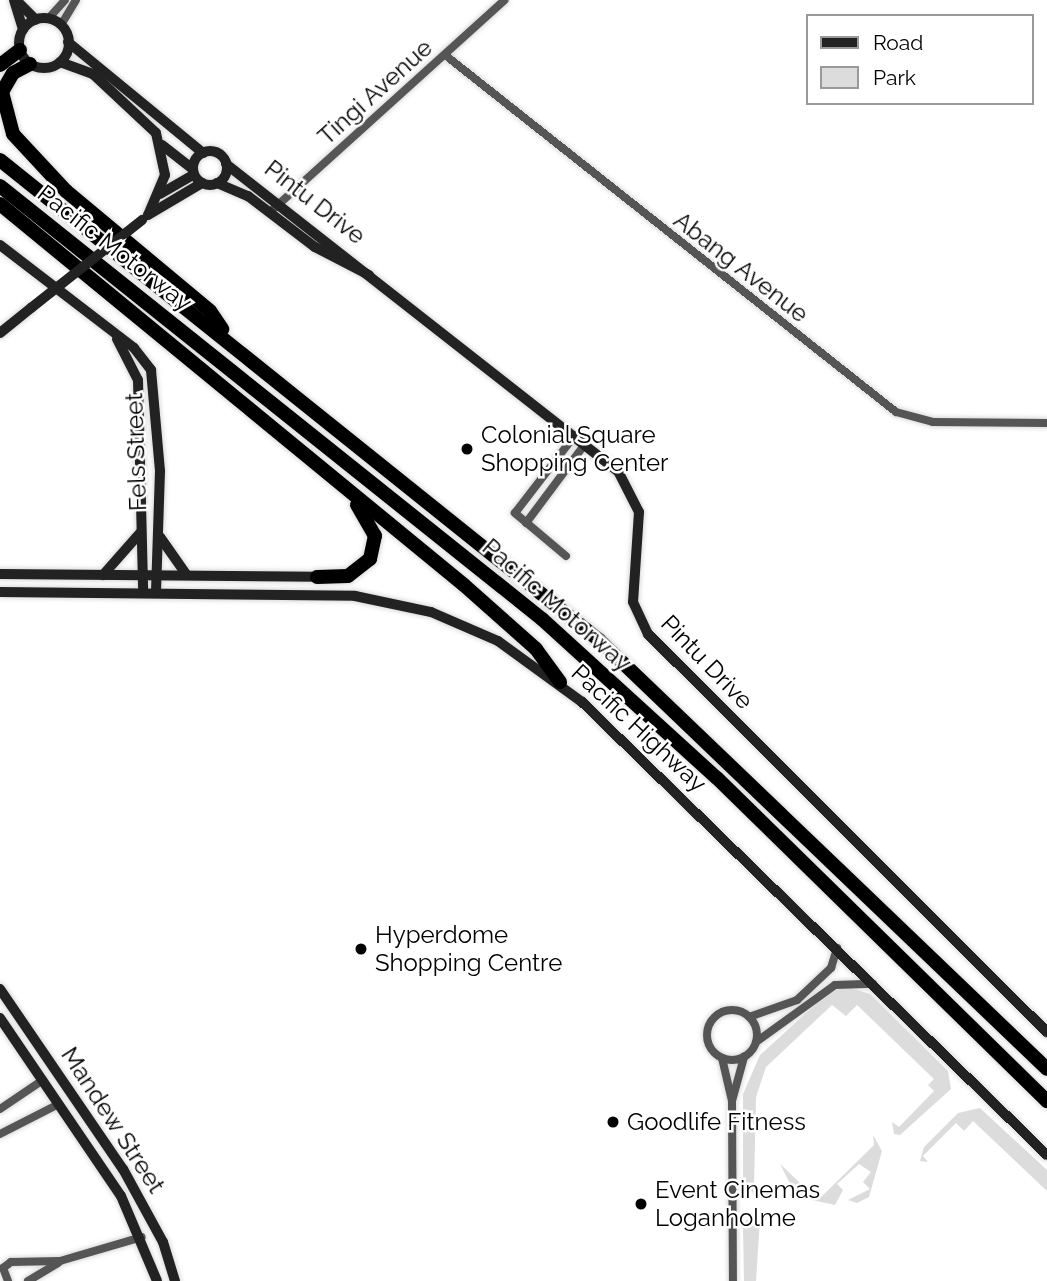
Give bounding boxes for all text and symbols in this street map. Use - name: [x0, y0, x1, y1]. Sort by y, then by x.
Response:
- legend: [806, 14, 1033, 105]
- text: Road: [873, 30, 923, 55]
- street label: Tingi Avenue: [312, 33, 438, 151]
- text: Park: [873, 65, 916, 90]
- street label: Pintu Drive: [259, 154, 371, 250]
- street label: Pacific Motorway: [32, 179, 198, 317]
- street label: Abang Avenue: [668, 205, 814, 329]
- street label: Fels Street: [120, 392, 152, 512]
- place label: Colonial Square Shopping Center: [481, 421, 668, 477]
- marker: Colonial Square Shopping Center: [459, 441, 475, 457]
- street label: Pacific Motorway: [477, 532, 637, 678]
- street label: Pintu Drive: [655, 609, 759, 715]
- street label: Pacific Highway: [566, 658, 712, 798]
- place label: Hyperdome Shopping Centre: [375, 921, 562, 977]
- marker: Hyperdome Shopping Centre: [353, 941, 369, 957]
- street label: Mandew Street: [55, 1041, 171, 1199]
- place label: Goodlife Fitness: [627, 1108, 806, 1136]
- marker: Goodlife Fitness: [605, 1114, 621, 1130]
- place label: Event Cinemas Loganholme: [655, 1176, 820, 1232]
- marker: Event Cinemas Loganholme: [633, 1196, 649, 1212]

